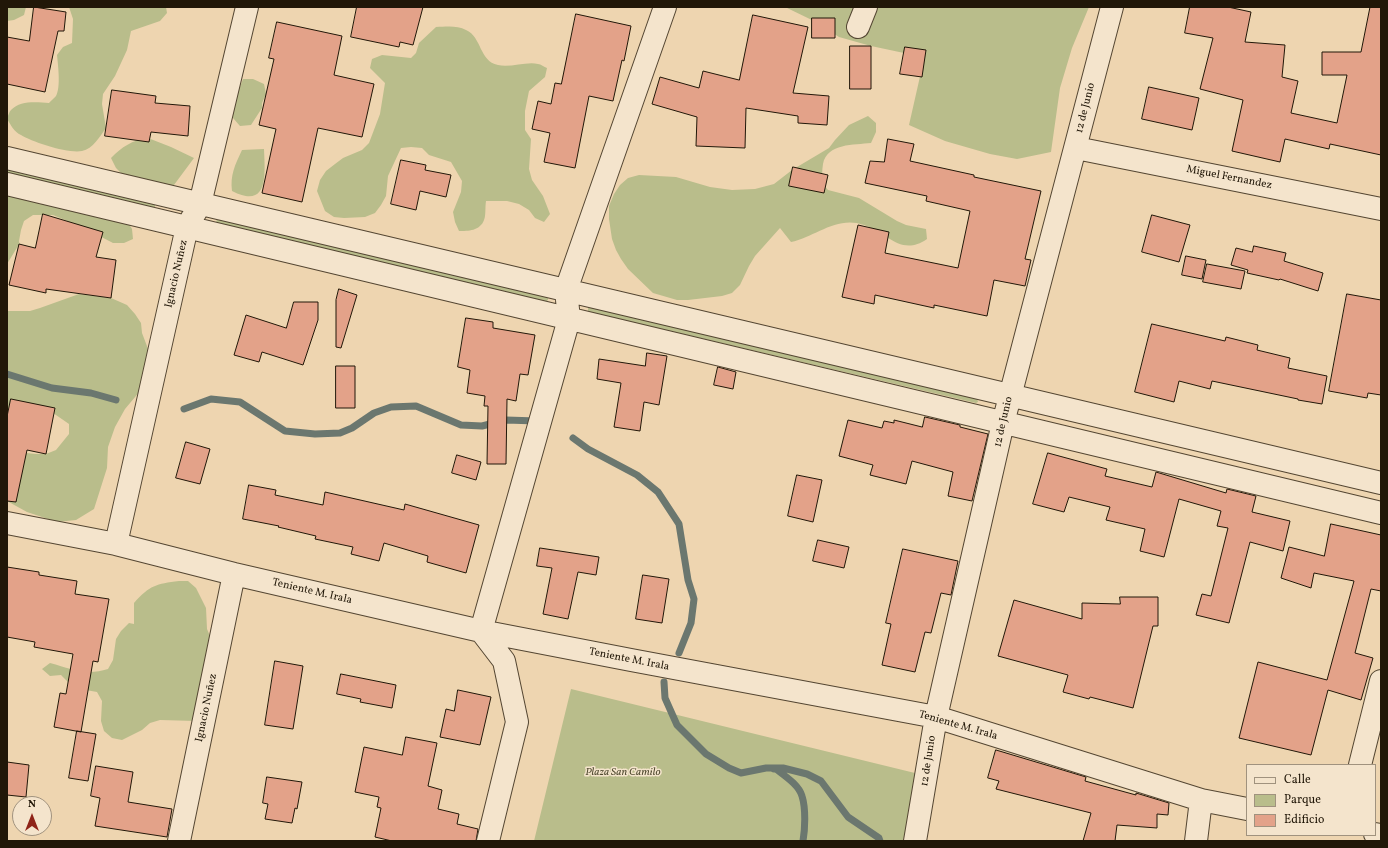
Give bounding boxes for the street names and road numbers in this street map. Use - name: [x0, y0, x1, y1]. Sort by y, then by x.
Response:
- street label: 12 de Junio: [1073, 81, 1099, 135]
- street label: Miguel Fernandez: [1185, 163, 1273, 193]
- street label: Ignacio Nuñez: [163, 239, 191, 309]
- street label: 12 de Junio: [992, 395, 1016, 449]
- street label: Teniente M. Irala: [271, 576, 353, 608]
- street label: Teniente M. Irala: [588, 646, 670, 674]
- street label: Ignacio Nuñez: [193, 673, 221, 743]
- street label: Teniente M. Irala: [917, 708, 999, 744]
- street label: 12 de Junio: [918, 735, 940, 787]

